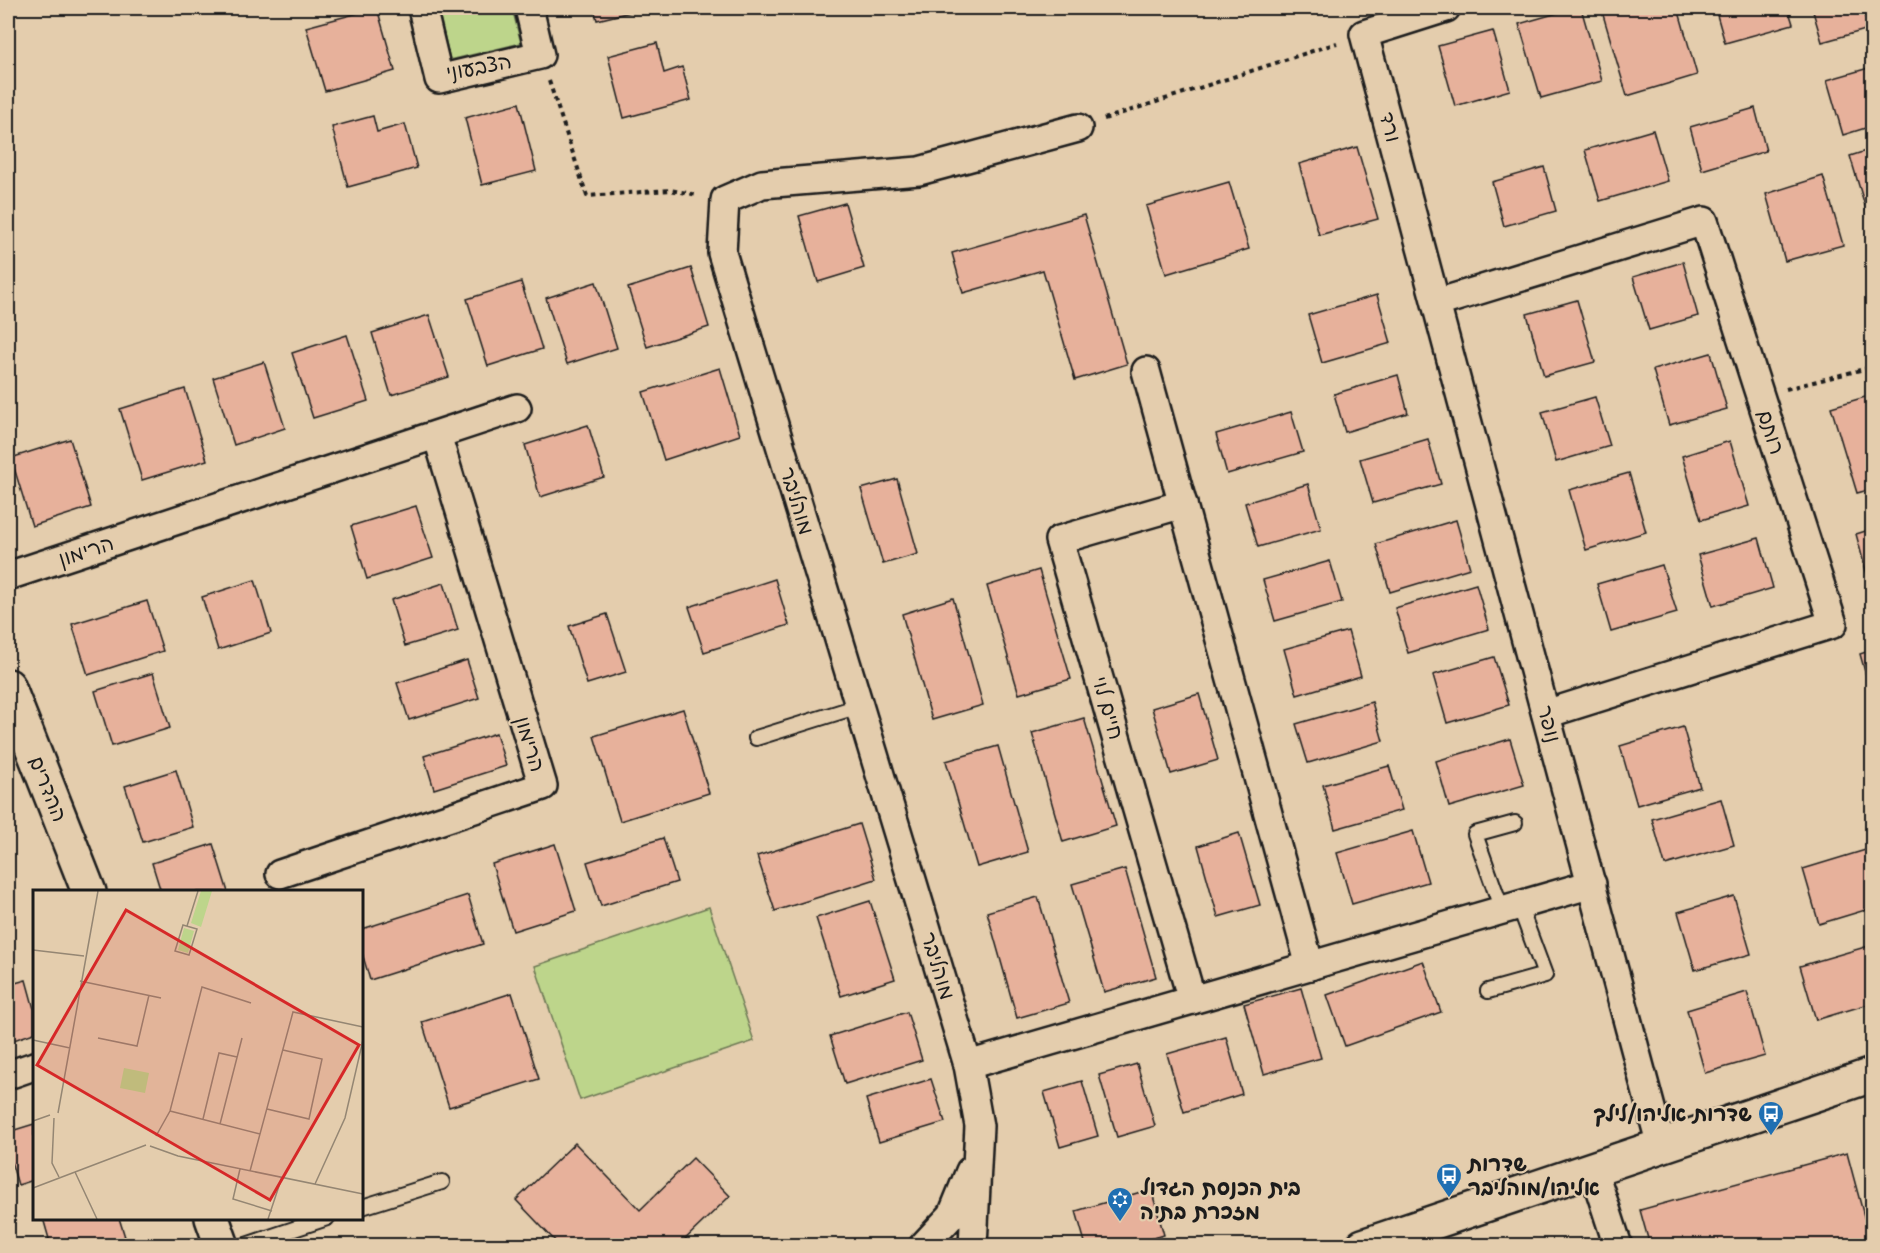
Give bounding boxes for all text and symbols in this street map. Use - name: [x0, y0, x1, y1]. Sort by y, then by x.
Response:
- street label: הצבעוני: [443, 43, 514, 87]
- street label: ורד: [1373, 108, 1411, 145]
- street label: רותם: [1751, 405, 1795, 458]
- street label: מוהליבר: [773, 462, 824, 538]
- street label: הרימון: [53, 525, 117, 573]
- street label: חיים לוי: [1086, 672, 1134, 743]
- street label: נופר: [1531, 701, 1571, 746]
- street label: הרימון: [508, 712, 556, 775]
- street label: ההדרים: [22, 750, 78, 826]
- inset map: [33, 890, 363, 1220]
- street label: מוהליבר: [914, 927, 965, 1003]
- place label: שדרות אליהו/לילך: [1593, 1096, 1752, 1128]
- bus stop icon: שדרות אליהו/לילך: [1756, 1099, 1786, 1137]
- place label: שדרות אליהו/מוהליבר: [1466, 1146, 1600, 1202]
- bus stop icon: שדרות אליהו/מוהליבר: [1434, 1161, 1464, 1199]
- place label: בית הכנסת הגדול מזכרת בתיה: [1140, 1170, 1301, 1226]
- synagogue icon: בית הכנסת הגדול מזכרת בתיה: [1105, 1185, 1135, 1223]

